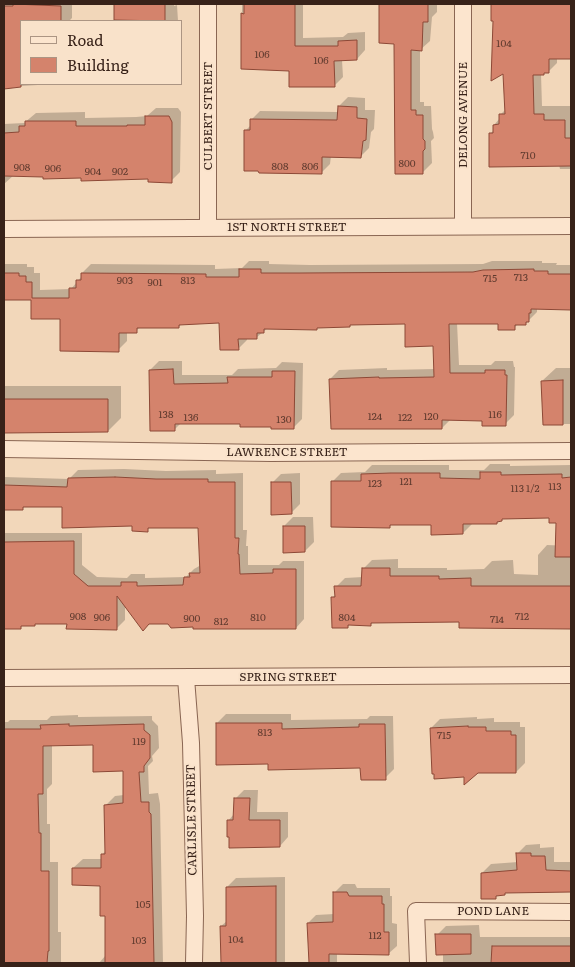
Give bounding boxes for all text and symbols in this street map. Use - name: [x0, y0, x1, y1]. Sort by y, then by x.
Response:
- legend: [20, 20, 182, 85]
- text: Road: [67, 28, 103, 51]
- house number: 104: [496, 38, 512, 50]
- house number: 106: [254, 49, 270, 61]
- text: Building: [67, 53, 129, 76]
- house number: 106: [313, 55, 329, 67]
- street label: CULBERT STREET: [201, 62, 215, 170]
- street label: DELONG AVENUE: [456, 62, 470, 168]
- house number: 710: [521, 150, 535, 162]
- house number: 800: [398, 158, 416, 170]
- house number: 808: [272, 161, 288, 173]
- house number: 806: [302, 161, 318, 173]
- house number: 908: [14, 162, 30, 174]
- house number: 906: [45, 163, 61, 175]
- house number: 904: [85, 166, 101, 178]
- house number: 902: [112, 166, 128, 178]
- street label: 1ST NORTH STREET: [227, 220, 347, 234]
- house number: 713: [514, 272, 528, 284]
- house number: 715: [483, 273, 497, 285]
- house number: 903: [117, 275, 133, 287]
- house number: 813: [181, 275, 195, 287]
- house number: 901: [147, 277, 163, 289]
- house number: 138: [159, 409, 173, 421]
- house number: 116: [488, 409, 502, 421]
- house number: 124: [368, 411, 382, 423]
- house number: 120: [424, 411, 438, 423]
- house number: 136: [184, 412, 198, 424]
- house number: 122: [398, 412, 412, 424]
- house number: 130: [276, 414, 292, 426]
- street label: LAWRENCE STREET: [226, 445, 348, 459]
- house number: 121: [399, 476, 413, 488]
- house number: 123: [368, 478, 382, 490]
- house number: 113: [548, 481, 562, 493]
- house number: 113 1/2: [511, 483, 539, 495]
- house number: 908: [70, 611, 86, 623]
- house number: 712: [515, 611, 529, 623]
- house number: 906: [94, 612, 110, 624]
- house number: 810: [250, 612, 266, 624]
- house number: 804: [339, 612, 355, 624]
- house number: 900: [184, 613, 200, 625]
- house number: 714: [490, 614, 504, 626]
- house number: 812: [214, 616, 228, 628]
- street label: SPRING STREET: [239, 670, 337, 684]
- house number: 813: [258, 727, 272, 739]
- house number: 715: [437, 730, 451, 742]
- house number: 119: [132, 736, 146, 748]
- street label: CARLISLE STREET: [184, 764, 200, 876]
- house number: 105: [136, 899, 150, 911]
- street label: POND LANE: [457, 904, 529, 918]
- house number: 112: [368, 930, 382, 942]
- house number: 104: [228, 934, 244, 946]
- house number: 103: [131, 935, 147, 947]

